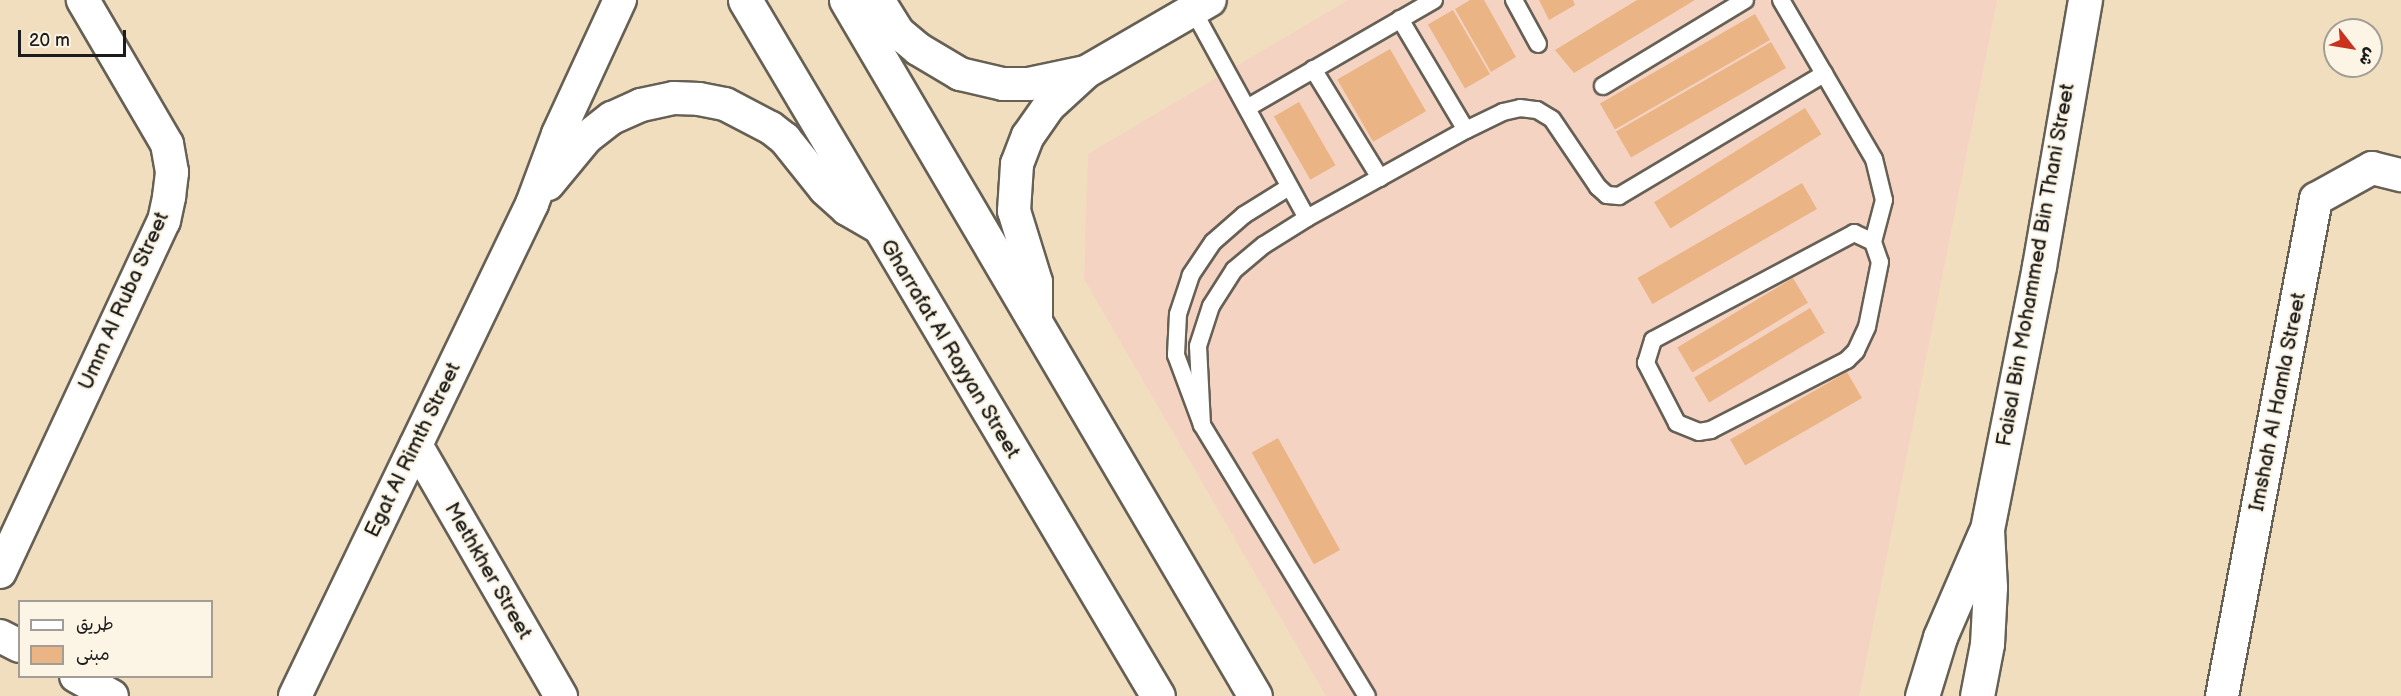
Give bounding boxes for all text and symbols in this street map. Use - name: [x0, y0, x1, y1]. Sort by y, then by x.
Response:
- scale bar: [21, 18, 129, 56]
- north arrow: [2323, 18, 2383, 78]
- text: 20 m: [29, 30, 70, 51]
- text: ش: [2354, 44, 2380, 69]
- street label: Faisal Bin Mohammed Bin Thani Street: [1992, 81, 2080, 449]
- street label: Umm Al Ruba Street: [73, 208, 175, 394]
- street label: Gharrafat Al Rayyan Street: [875, 235, 1025, 463]
- street label: Imshah Al Hamla Street: [2244, 290, 2312, 514]
- street label: Egat Al Rimth Street: [360, 358, 466, 542]
- street label: Methkher Street: [439, 498, 537, 644]
- legend: [18, 600, 213, 678]
- text: طريق: [76, 614, 114, 635]
- text: مبنى: [76, 644, 110, 665]

